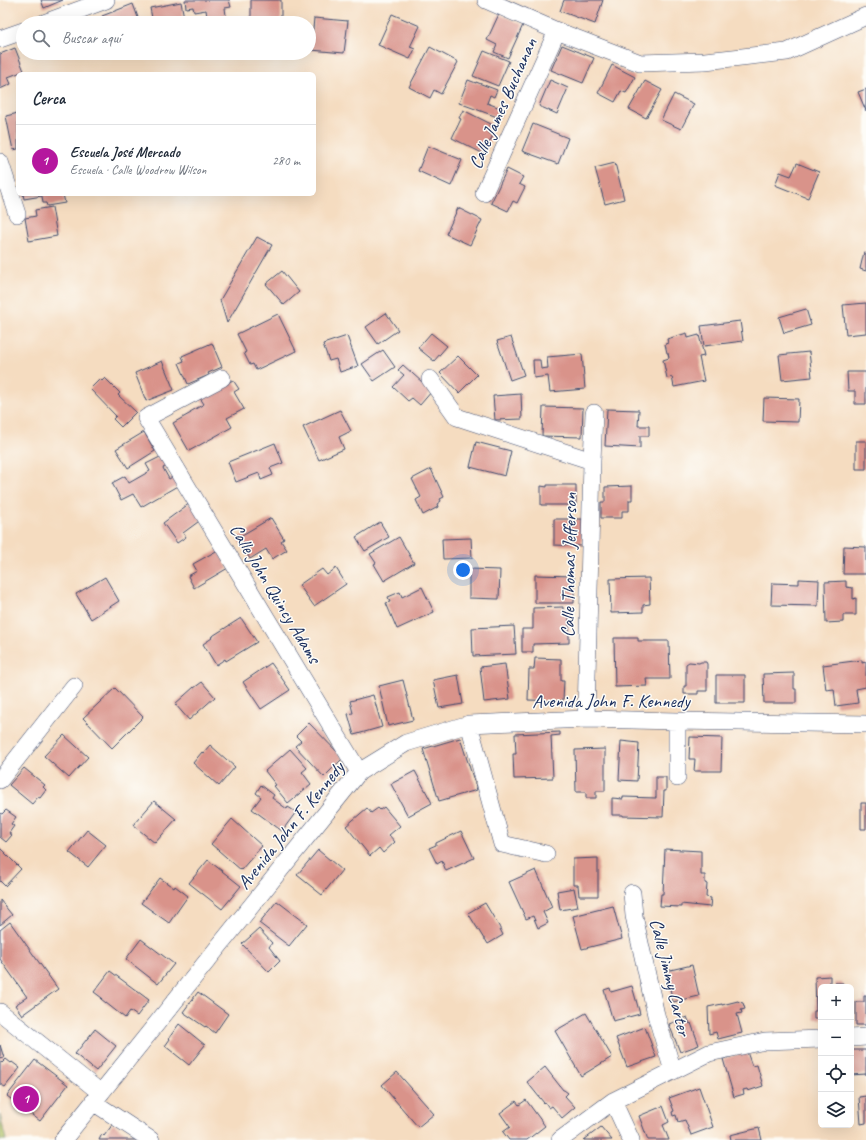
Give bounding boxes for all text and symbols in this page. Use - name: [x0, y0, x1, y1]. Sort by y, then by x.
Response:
- search box: [16, 16, 316, 60]
- icon: search: [30, 27, 52, 49]
- text: Buscar aquí: [62, 29, 121, 48]
- street label: Calle James Buchanan: [463, 34, 543, 173]
- text: Cerca: [32, 88, 65, 109]
- text: Escuela José Mercado: [70, 143, 180, 162]
- text: 1: [42, 153, 48, 169]
- text: 280 m: [272, 153, 300, 169]
- text: Escuela · Calle Woodrow Wilson: [70, 162, 206, 178]
- street label: Calle Thomas Jefferson: [556, 492, 582, 638]
- street label: Calle John Quincy Adams: [224, 519, 328, 670]
- your location: [453, 560, 473, 580]
- street label: Avenida John F. Kennedy: [532, 689, 691, 713]
- street label: Avenida John F. Kennedy: [232, 756, 351, 894]
- street label: Calle Jimmy Carter: [644, 916, 696, 1039]
- map controls: [818, 984, 854, 1128]
- button: +: [818, 984, 854, 1020]
- button: −: [818, 1020, 854, 1056]
- button: locate: [818, 1056, 854, 1092]
- pin: 1: [13, 1084, 39, 1114]
- button: layers: [818, 1092, 854, 1128]

